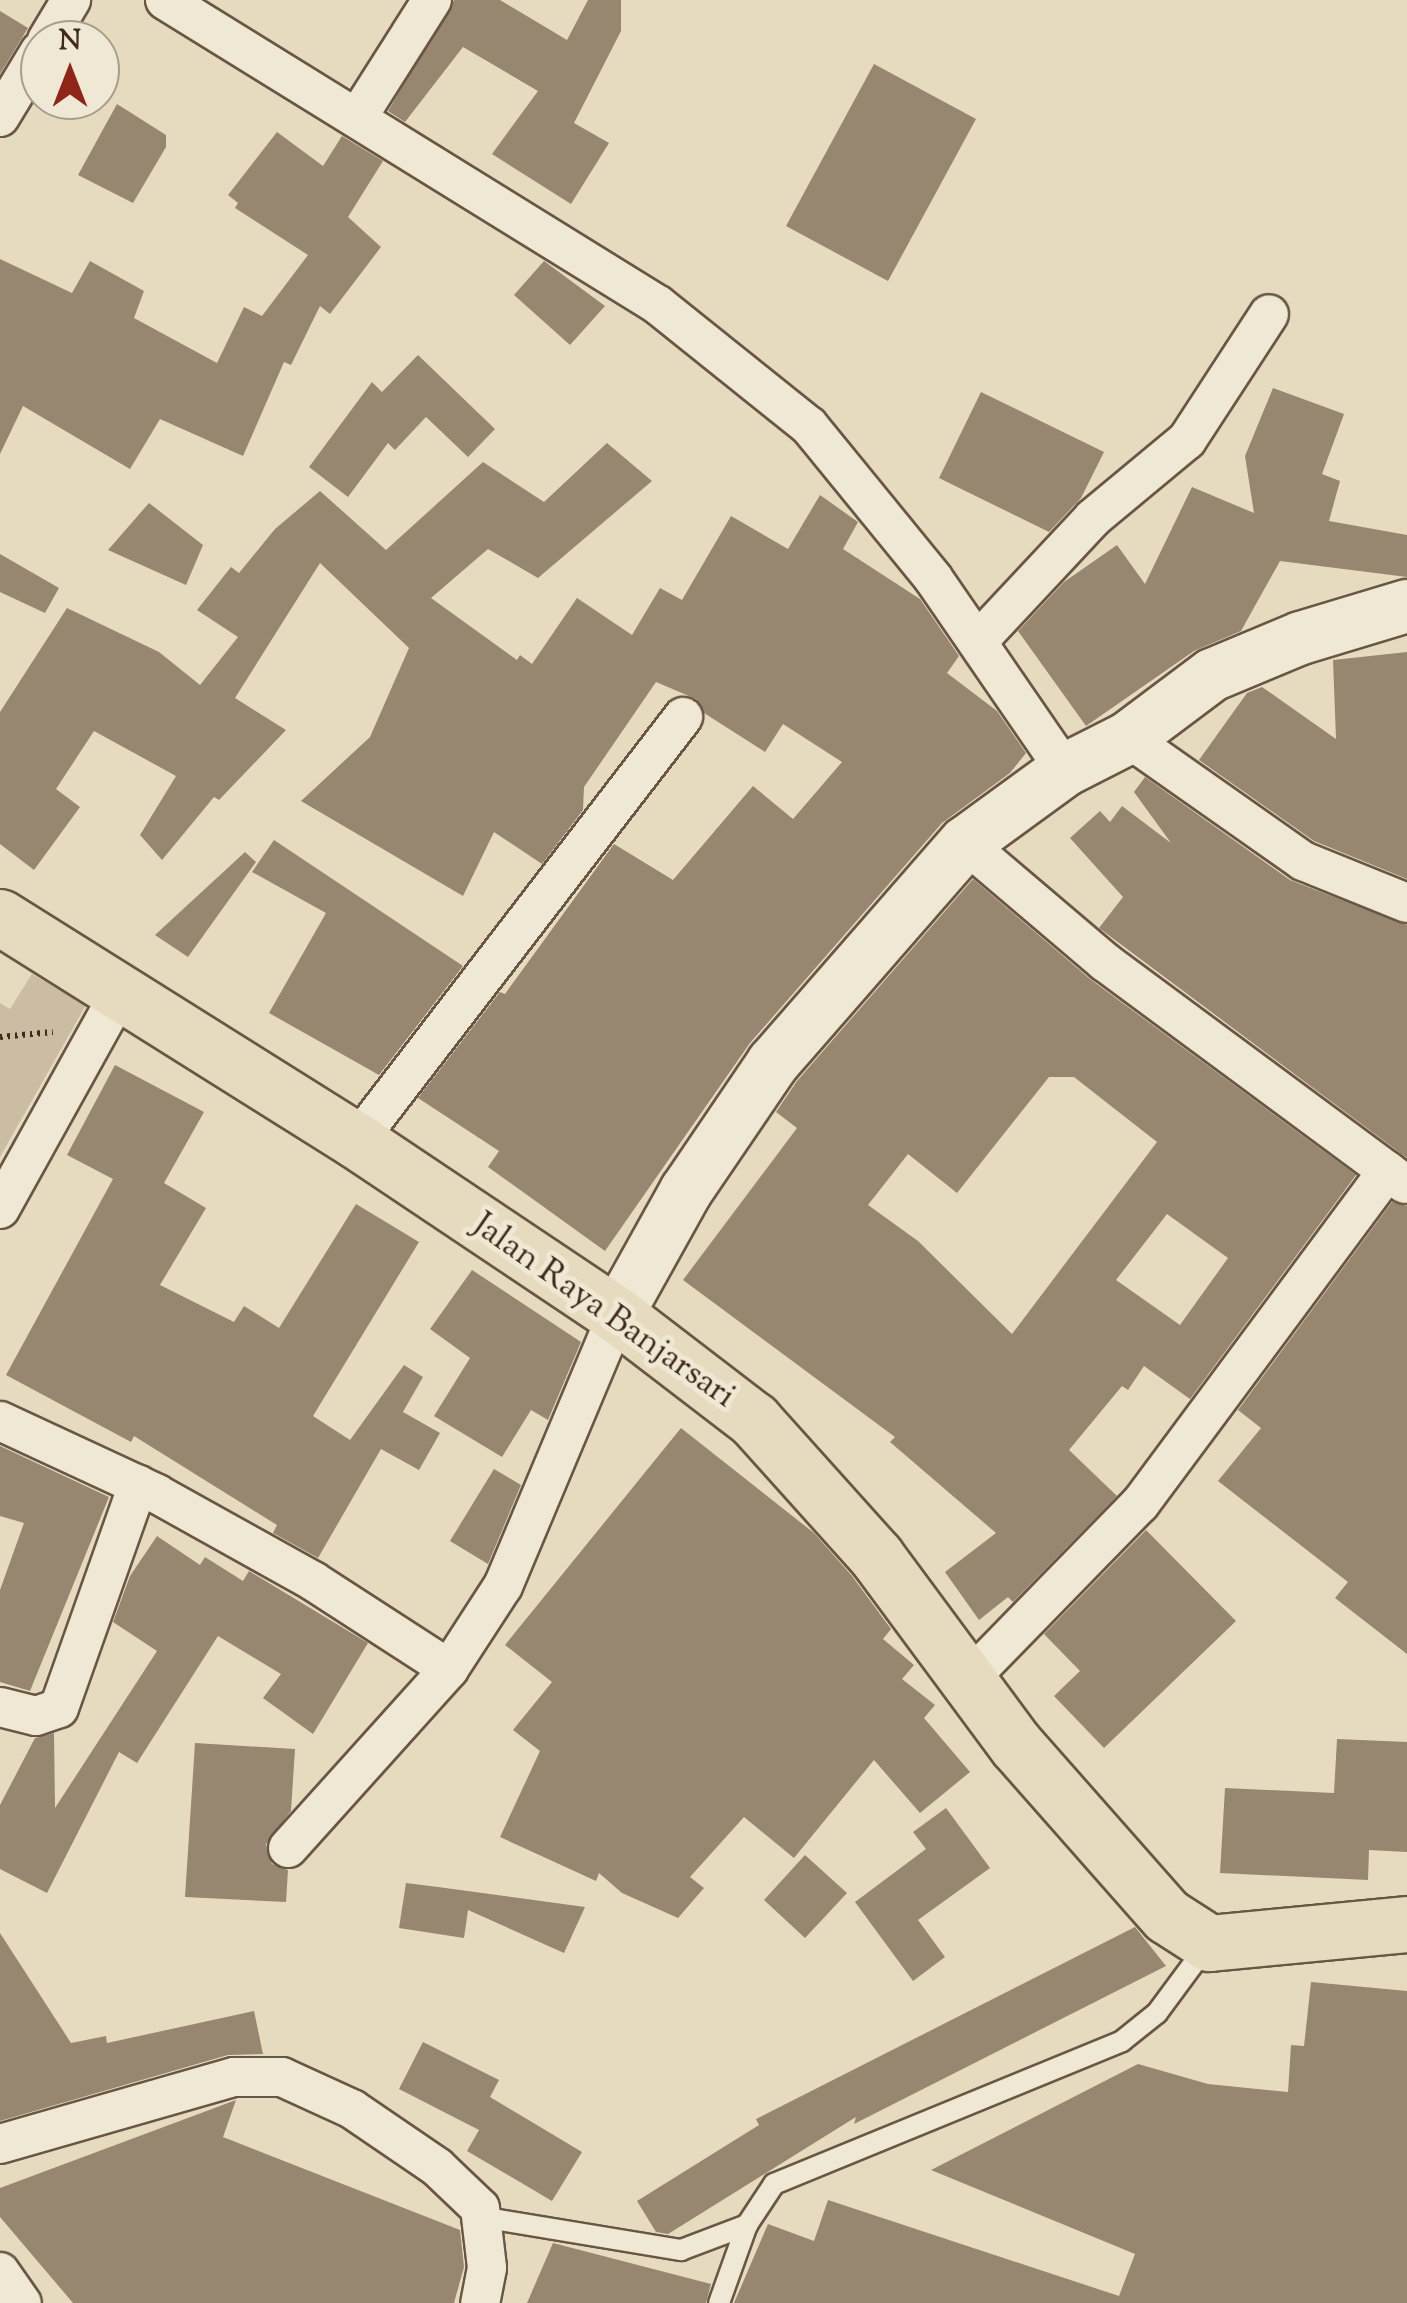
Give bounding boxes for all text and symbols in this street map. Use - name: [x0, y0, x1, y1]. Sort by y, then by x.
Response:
- north arrow: [20, 20, 120, 120]
- text: N: [59, 22, 81, 62]
- street label: Jalan Raya Banjarsari: [463, 1206, 743, 1418]

